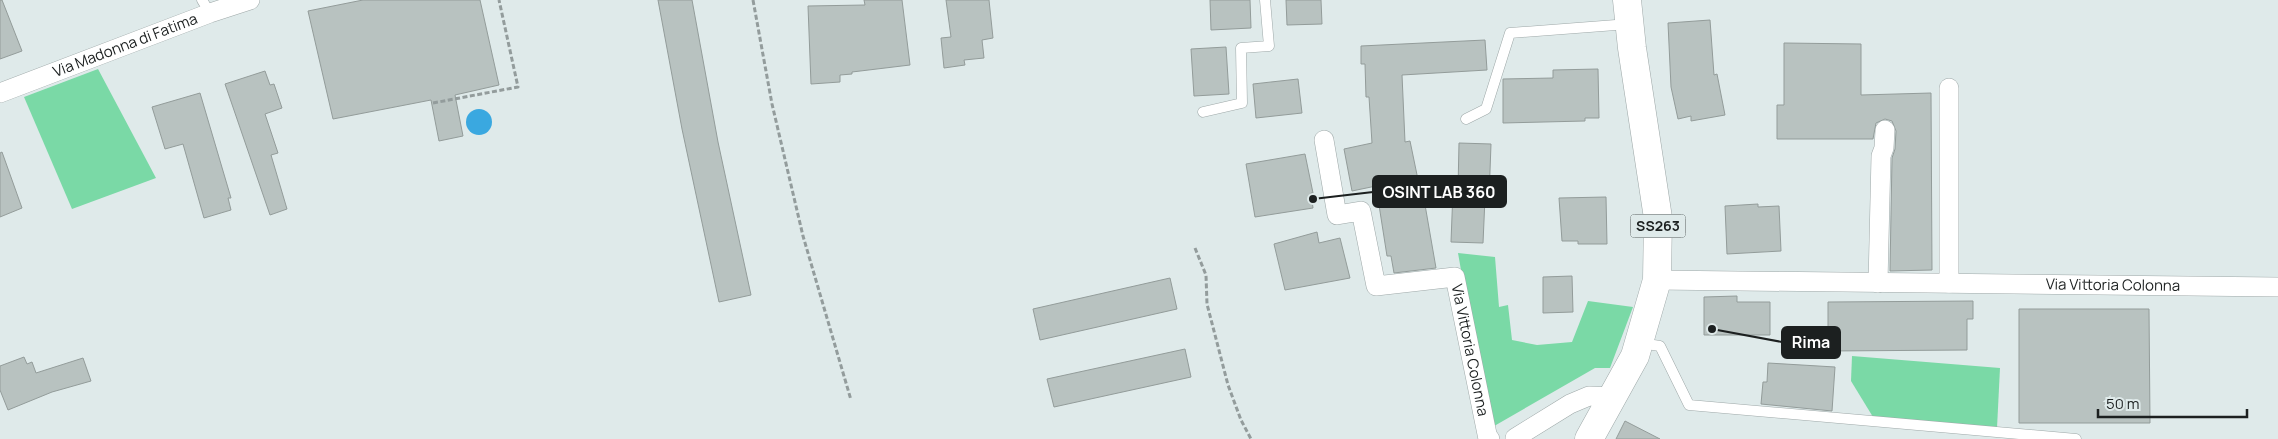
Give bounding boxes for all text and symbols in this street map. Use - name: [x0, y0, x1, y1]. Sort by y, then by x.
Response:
- street label: Via Madonna di Fatima: [50, 8, 200, 82]
- callout: OSINT LAB 360: [1373, 176, 1506, 207]
- text: OSINT LAB 360: [1382, 181, 1496, 203]
- road number: SS263: [1630, 215, 1686, 238]
- street label: Via Vittoria Colonna: [2046, 273, 2180, 296]
- street label: Via Vittoria Colonna: [1447, 282, 1494, 418]
- callout: Rima: [1782, 327, 1840, 358]
- text: Rima: [1792, 331, 1830, 353]
- scale bar: [2098, 386, 2247, 418]
- text: 50 m: [2106, 393, 2140, 414]

